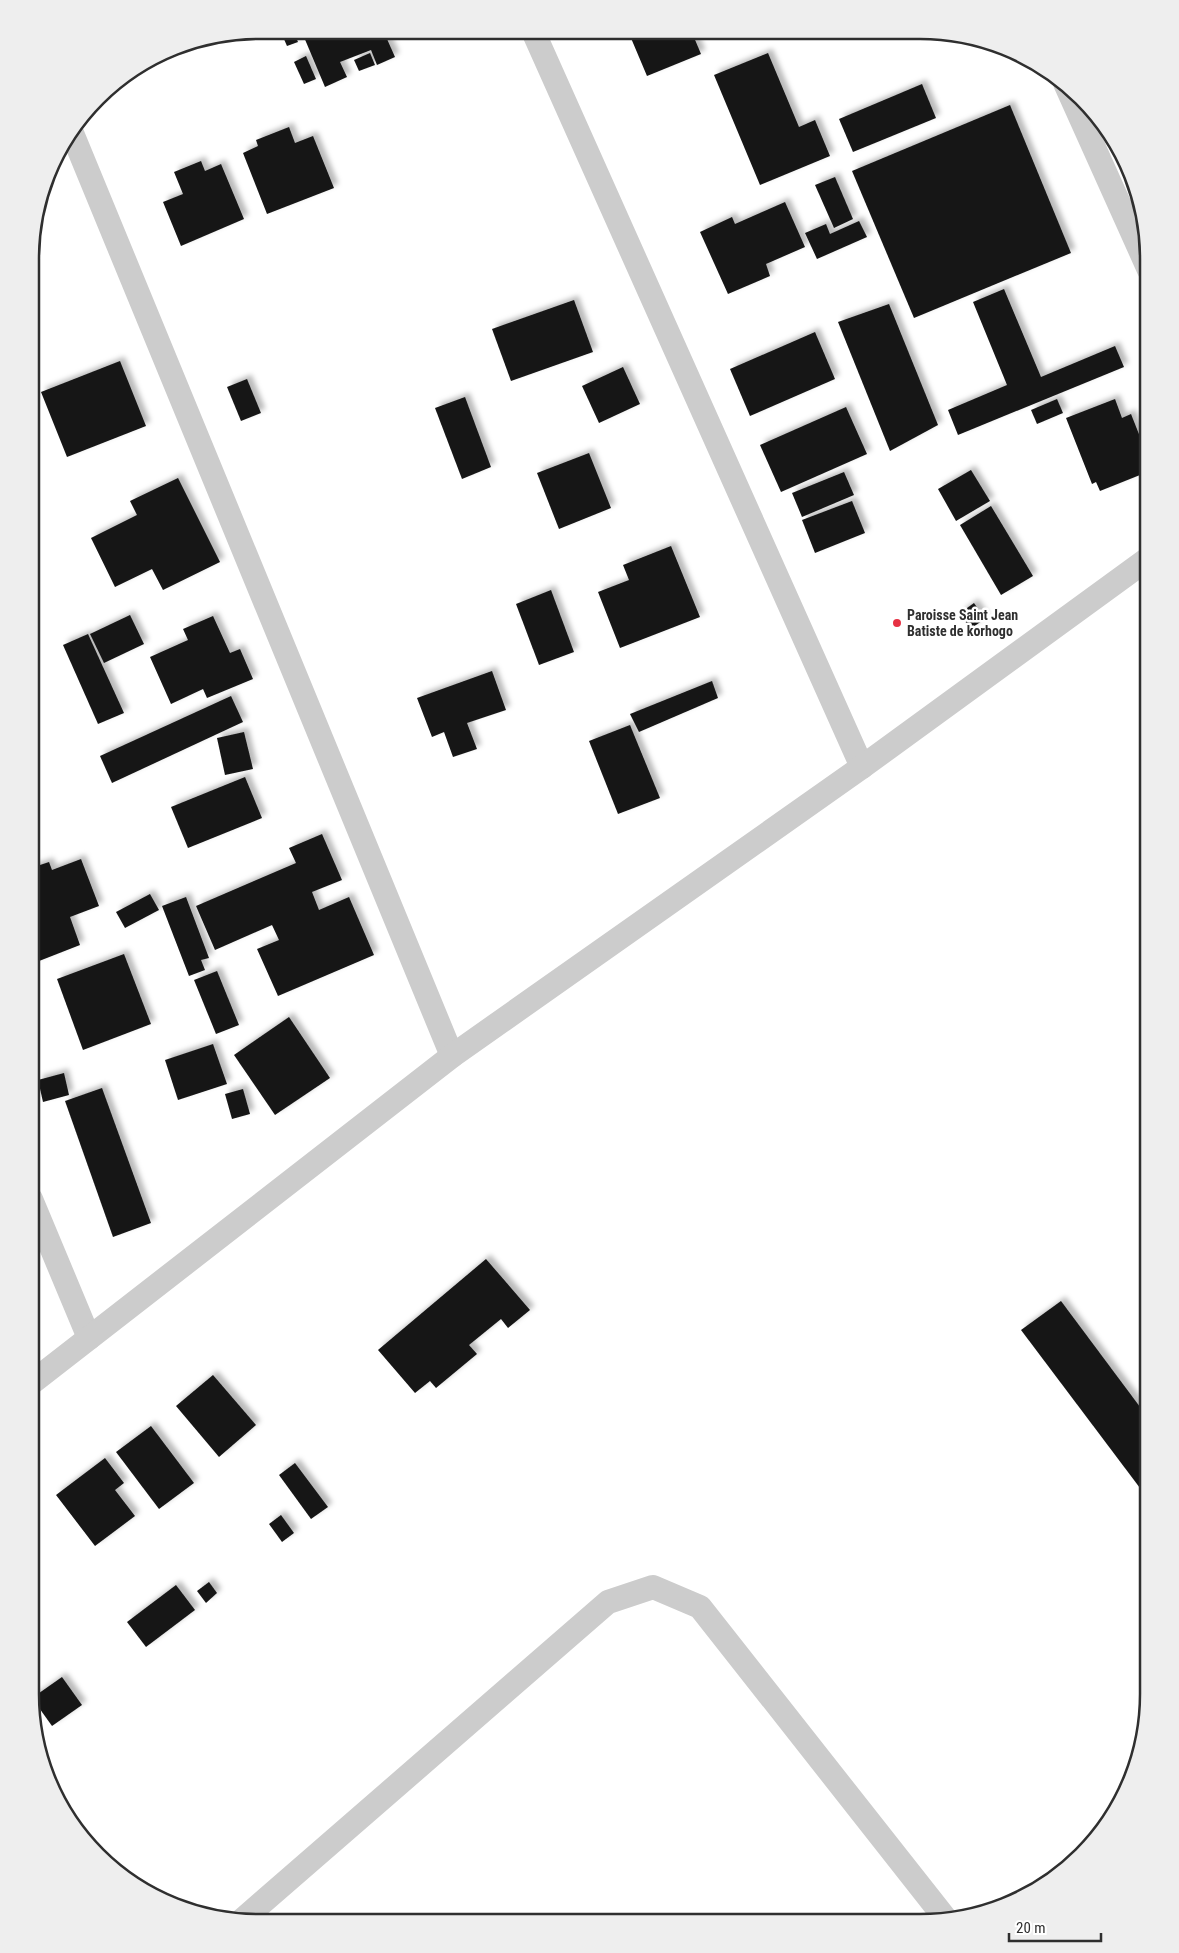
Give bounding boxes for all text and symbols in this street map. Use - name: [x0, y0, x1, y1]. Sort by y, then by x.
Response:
- place label: Paroisse Saint Jean Batiste de korhogo: [907, 607, 1018, 639]
- marker: Paroisse Saint Jean Batiste de korhogo: [891, 617, 903, 629]
- scale bar: [1009, 1910, 1102, 1942]
- text: 20 m: [1016, 1919, 1046, 1937]

